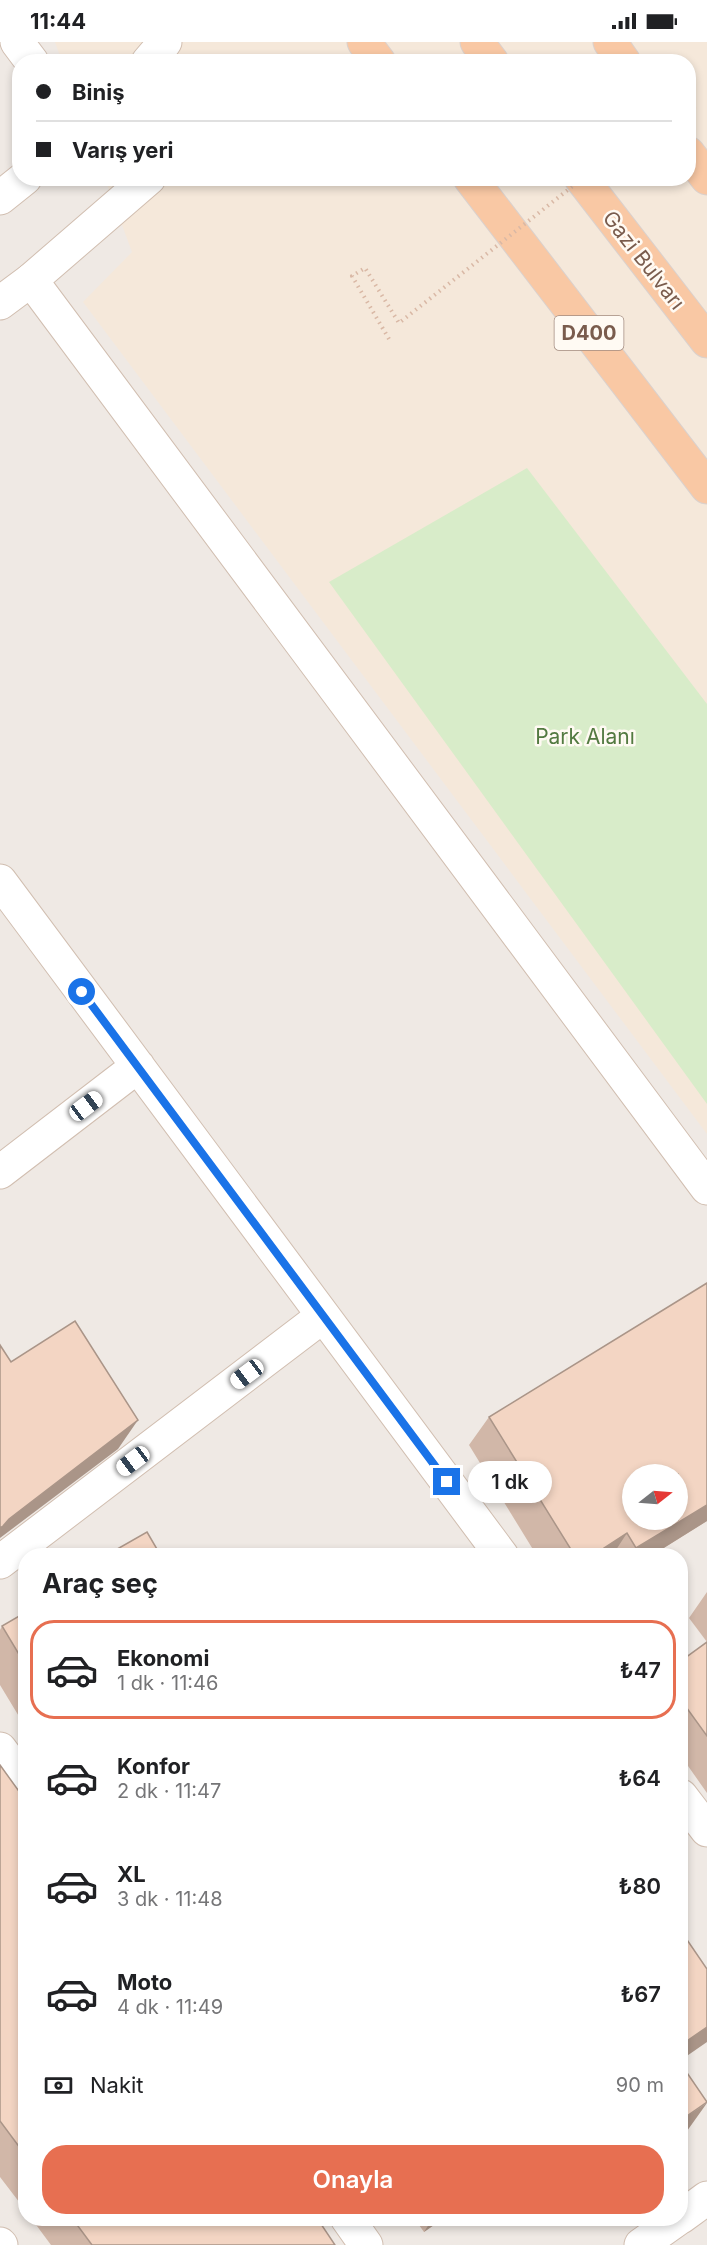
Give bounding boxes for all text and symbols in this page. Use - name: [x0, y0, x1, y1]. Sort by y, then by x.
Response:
- text: 11:44: [30, 8, 86, 34]
- text: Biniş: [72, 79, 125, 105]
- text: Varış yeri: [72, 137, 174, 163]
- street label: Gazi Bulvarı: [598, 206, 690, 314]
- road number: D400: [554, 316, 624, 350]
- park label: Park Alanı: [535, 724, 635, 749]
- route start: [68, 978, 95, 1005]
- car: [66, 1088, 106, 1124]
- car: [227, 1356, 267, 1392]
- car: [113, 1443, 153, 1479]
- callout: 1 dk: [468, 1461, 552, 1503]
- north arrow: [622, 1464, 688, 1530]
- map controls: [622, 1464, 688, 1530]
- route end: [433, 1468, 460, 1495]
- text: 1 dk: [491, 1470, 529, 1494]
- text: Araç seç: [42, 1567, 158, 1600]
- icon: car: [45, 1643, 99, 1697]
- text: Ekonomi: [117, 1645, 209, 1671]
- text: ₺47: [620, 1657, 661, 1683]
- text: 1 dk · 11:46: [117, 1671, 218, 1695]
- icon: car: [45, 1751, 99, 1805]
- text: Konfor: [117, 1753, 190, 1779]
- text: ₺64: [618, 1765, 661, 1791]
- text: 2 dk · 11:47: [117, 1779, 221, 1803]
- icon: car: [45, 1859, 99, 1913]
- text: XL: [117, 1861, 146, 1887]
- text: ₺80: [619, 1873, 661, 1899]
- text: 3 dk · 11:48: [117, 1887, 223, 1911]
- icon: car: [45, 1967, 99, 2021]
- text: Moto: [117, 1969, 172, 1995]
- text: ₺67: [620, 1981, 661, 2007]
- text: 4 dk · 11:49: [117, 1995, 223, 2019]
- icon: cash: [42, 2069, 75, 2102]
- text: Nakit: [90, 2072, 144, 2098]
- text: 90 m: [616, 2073, 664, 2097]
- button: Onayla: [42, 2145, 664, 2214]

